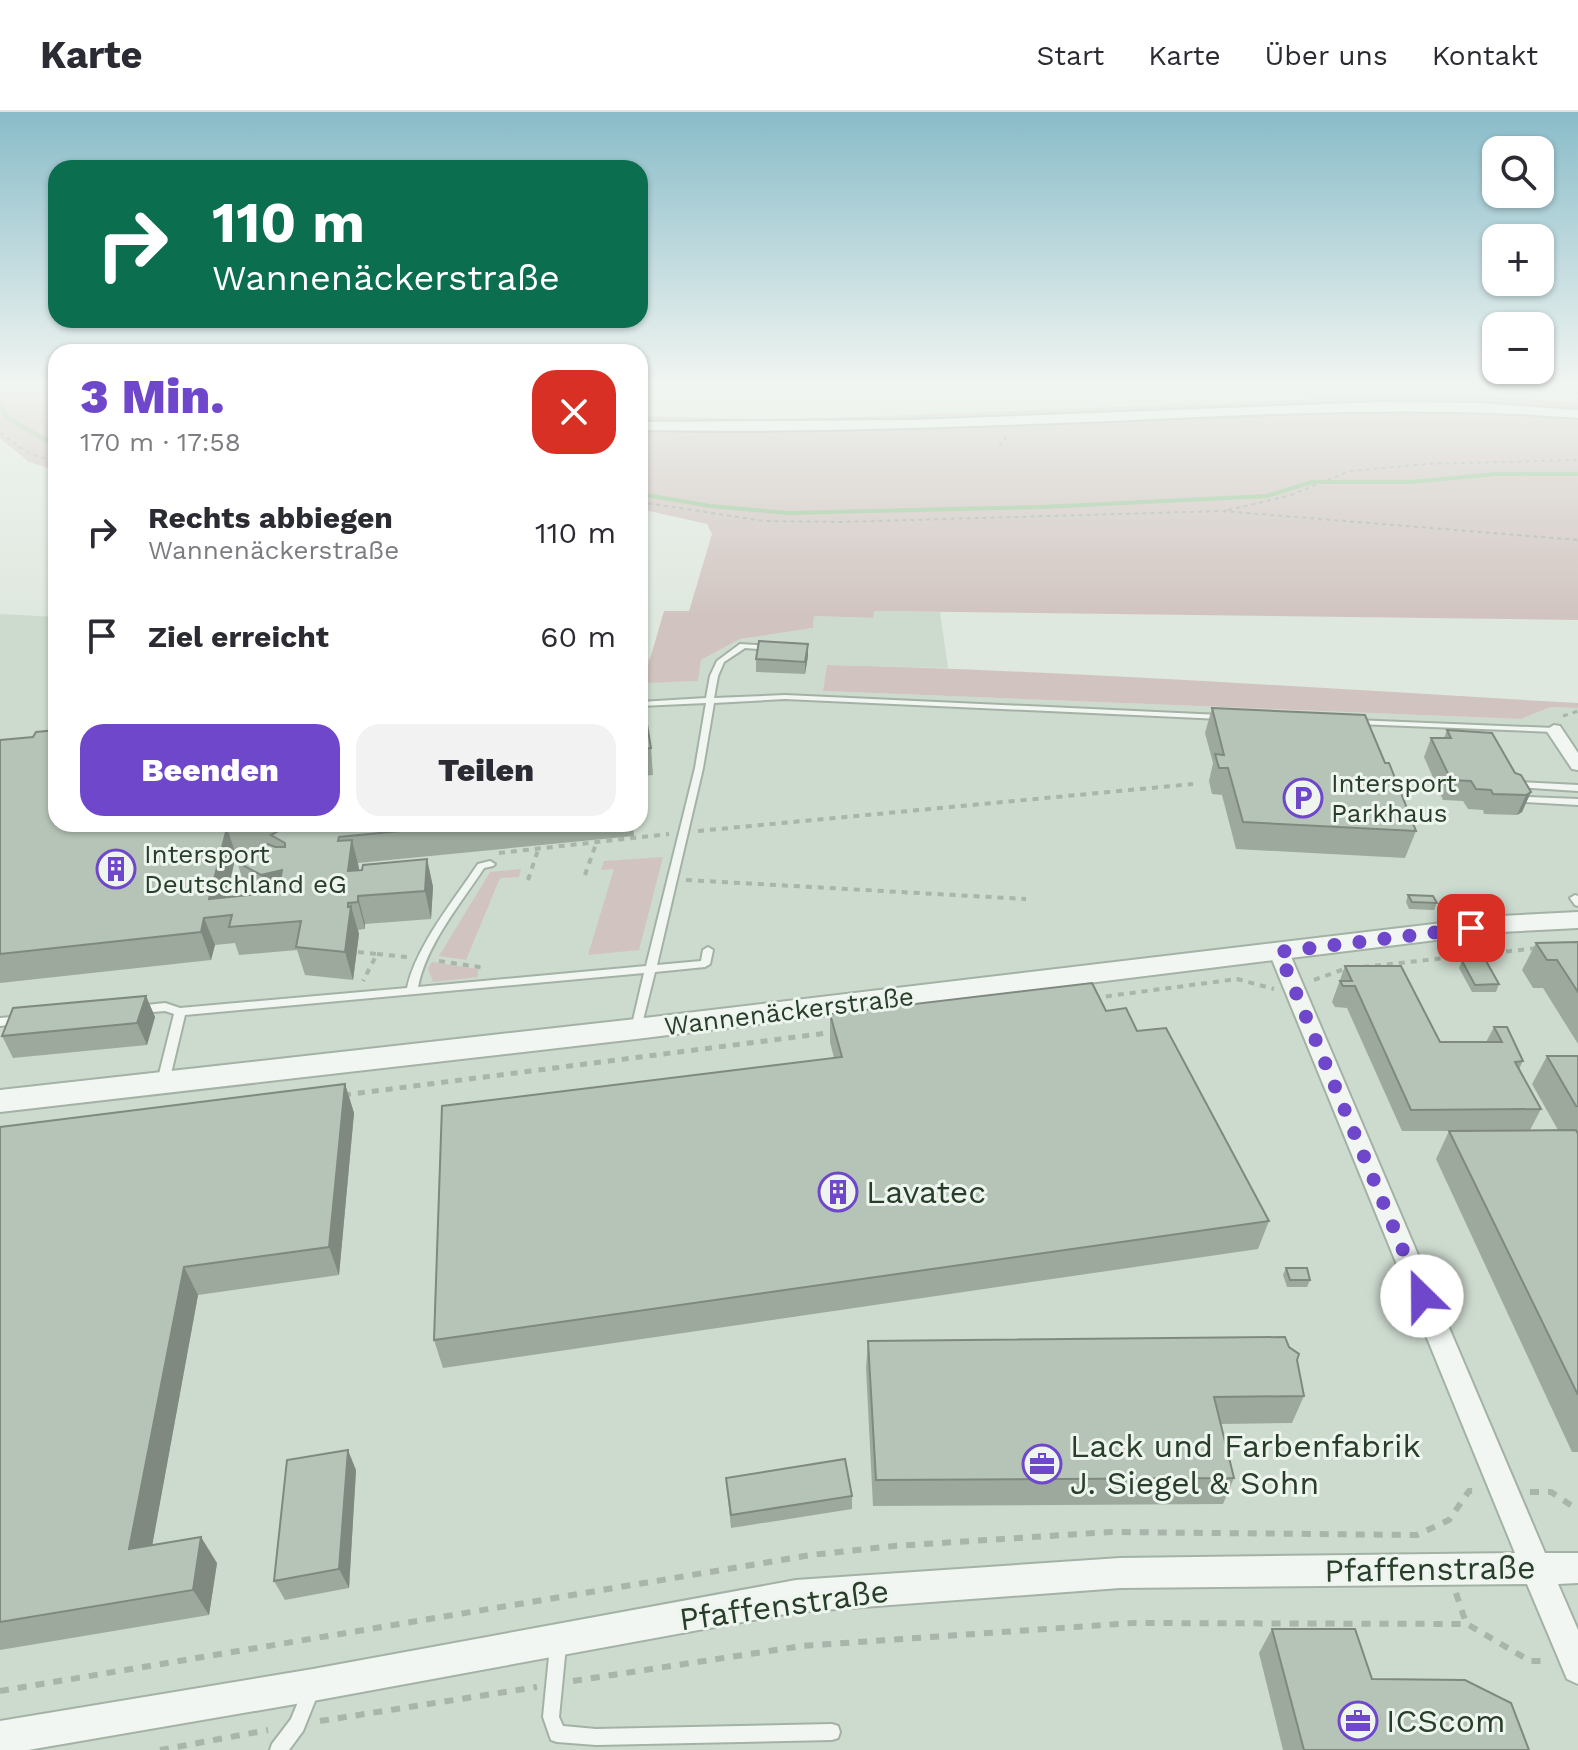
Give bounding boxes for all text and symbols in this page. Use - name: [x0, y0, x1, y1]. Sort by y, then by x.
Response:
- text: Karte: [40, 33, 143, 77]
- text: Start: [1036, 39, 1104, 72]
- text: Karte: [1148, 39, 1221, 72]
- text: Über uns: [1265, 39, 1388, 72]
- text: Kontakt: [1432, 39, 1538, 72]
- map controls: [1482, 136, 1554, 384]
- button: search: [1482, 136, 1554, 208]
- text: 110 m: [212, 190, 365, 256]
- icon: right: [80, 192, 184, 296]
- button: +: [1482, 224, 1554, 296]
- text: Wannenäckerstraße: [212, 257, 560, 299]
- button: −: [1482, 312, 1554, 384]
- text: 3 Min.: [80, 368, 225, 425]
- button: close: [532, 370, 616, 454]
- text: 170 m · 17:58: [80, 427, 241, 457]
- text: Rechts abbiegen: [148, 500, 393, 535]
- icon: right: [80, 510, 124, 554]
- text: 110 m: [535, 515, 616, 550]
- text: Wannenäckerstraße: [148, 535, 399, 565]
- icon: arrive: [80, 614, 124, 658]
- text: Ziel erreicht: [148, 619, 329, 654]
- text: 60 m: [540, 619, 616, 654]
- button: Beenden: [80, 724, 340, 816]
- button: Teilen: [356, 724, 616, 816]
- place label: Intersport Parkhaus: [1331, 768, 1457, 828]
- parking icon: Intersport Parkhaus: [1282, 777, 1324, 819]
- place label: Intersport Deutschland eG: [144, 839, 347, 899]
- building icon: Intersport Deutschland eG: [95, 848, 137, 890]
- pin: [1437, 894, 1505, 962]
- icon: arrive: [1449, 906, 1493, 950]
- street label: Wannenäckerstraße: [663, 981, 915, 1041]
- building icon: Lavatec: [817, 1171, 859, 1213]
- place label: Lavatec: [866, 1173, 986, 1211]
- position arrow: [1380, 1254, 1464, 1338]
- place label: Lack und Farbenfabrik J. Siegel & Sohn: [1070, 1427, 1421, 1502]
- office icon: Lack und Farbenfabrik J. Siegel & Sohn: [1021, 1443, 1063, 1485]
- street label: Pfaffenstraße: [1324, 1548, 1536, 1590]
- street label: Pfaffenstraße: [677, 1571, 891, 1639]
- office icon: ICScom: [1337, 1700, 1379, 1742]
- place label: ICScom: [1386, 1702, 1506, 1740]

